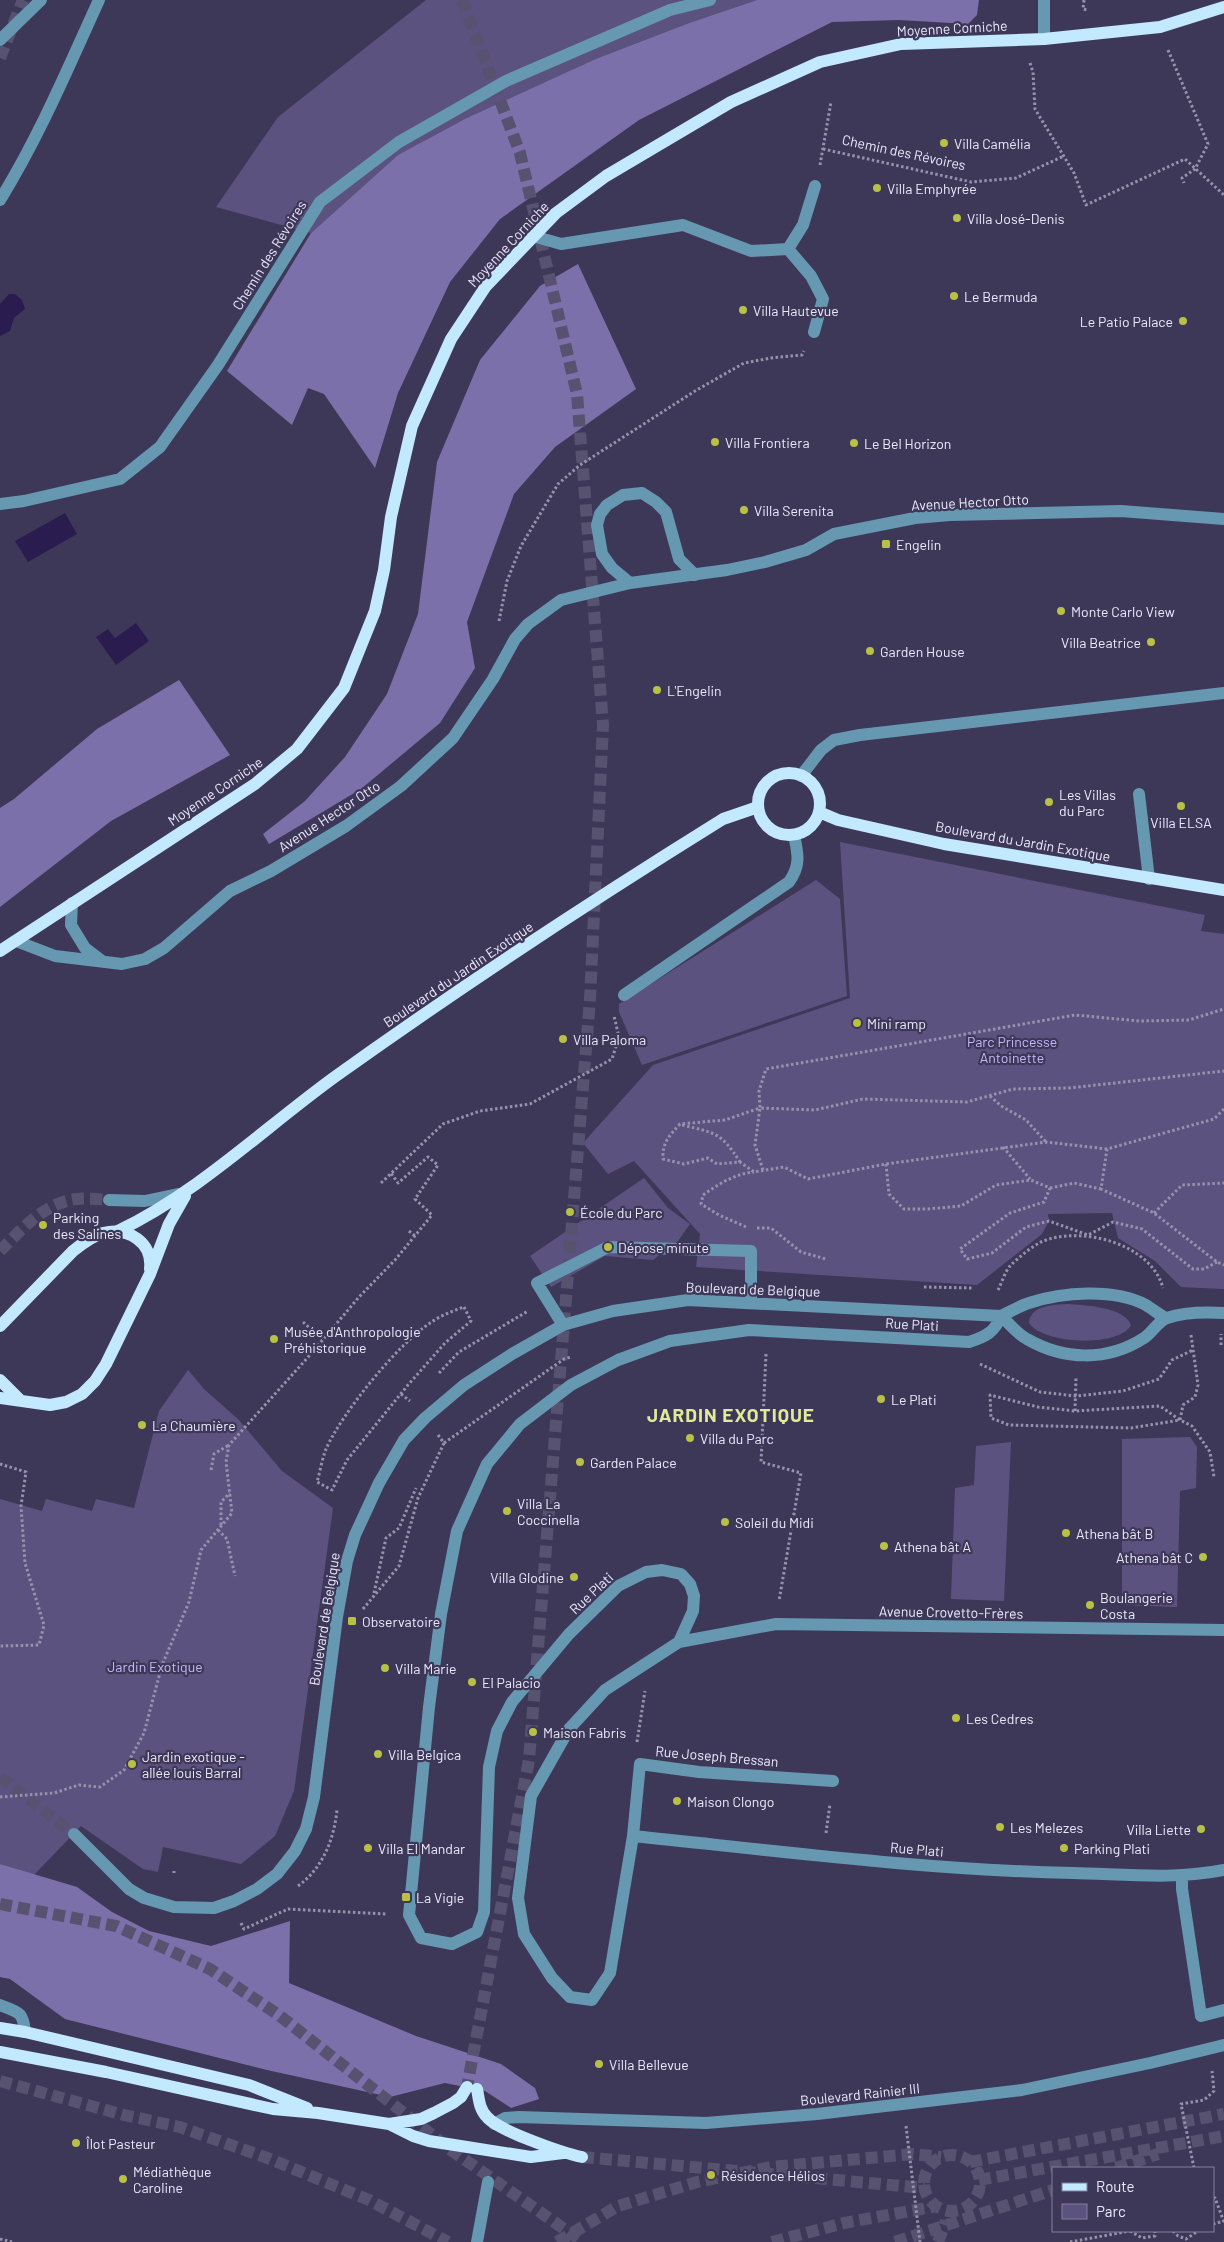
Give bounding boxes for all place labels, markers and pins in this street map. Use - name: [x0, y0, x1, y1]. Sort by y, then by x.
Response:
- place label: Villa Camélia: [954, 135, 1031, 152]
- marker: Villa Camélia: [938, 137, 950, 149]
- place label: Villa Emphyrée: [887, 180, 977, 197]
- marker: Villa Emphyrée: [871, 182, 883, 194]
- place label: Villa José-Denis: [967, 210, 1065, 227]
- marker: Villa José-Denis: [951, 212, 963, 224]
- place label: Le Bermuda: [964, 288, 1037, 305]
- marker: Le Bermuda: [948, 290, 960, 302]
- place label: Villa Hautevue: [753, 302, 839, 319]
- marker: Villa Hautevue: [737, 304, 749, 316]
- place label: Le Patio Palace: [1080, 313, 1173, 330]
- marker: Le Patio Palace: [1177, 315, 1189, 327]
- place label: Villa Frontiera: [725, 434, 810, 451]
- place label: Le Bel Horizon: [864, 435, 951, 452]
- marker: Villa Frontiera: [709, 436, 721, 448]
- marker: Le Bel Horizon: [848, 437, 860, 449]
- place label: Villa Serenita: [754, 502, 834, 519]
- marker: Villa Serenita: [738, 504, 750, 516]
- place label: Engelin: [896, 536, 941, 553]
- marker: Engelin: [880, 538, 892, 550]
- place label: Monte Carlo View: [1071, 603, 1175, 620]
- marker: Monte Carlo View: [1055, 605, 1067, 617]
- place label: Villa Beatrice: [1061, 634, 1141, 651]
- marker: Villa Beatrice: [1145, 636, 1157, 648]
- place label: Garden House: [880, 643, 965, 660]
- marker: Garden House: [864, 645, 876, 657]
- place label: L'Engelin: [667, 682, 722, 699]
- marker: L'Engelin: [651, 684, 663, 696]
- place label: Les Villas du Parc: [1059, 786, 1116, 819]
- marker: Les Villas du Parc: [1043, 796, 1055, 808]
- marker: Villa ELSA: [1175, 800, 1187, 812]
- place label: Villa ELSA: [1150, 814, 1212, 831]
- place label: Mini ramp: [867, 1015, 926, 1032]
- marker: Mini ramp: [851, 1017, 863, 1029]
- place label: Villa Paloma: [573, 1031, 646, 1048]
- marker: Villa Paloma: [557, 1033, 569, 1045]
- place label: École du Parc: [580, 1204, 662, 1221]
- marker: École du Parc: [564, 1206, 576, 1218]
- place label: Parking des Salines: [53, 1209, 121, 1242]
- marker: Parking des Salines: [37, 1219, 49, 1231]
- place label: Dépose minute: [618, 1239, 709, 1256]
- marker: Dépose minute: [602, 1241, 614, 1253]
- place label: Musée d'Anthropologie Préhistorique: [284, 1323, 421, 1356]
- marker: Musée d'Anthropologie Préhistorique: [268, 1333, 280, 1345]
- place label: Le Plati: [891, 1391, 937, 1408]
- marker: Le Plati: [875, 1393, 887, 1405]
- place label: La Chaumière: [152, 1417, 236, 1434]
- marker: La Chaumière: [136, 1419, 148, 1431]
- place label: Villa du Parc: [700, 1430, 774, 1447]
- marker: Villa du Parc: [684, 1432, 696, 1444]
- place label: Garden Palace: [590, 1454, 677, 1471]
- marker: Garden Palace: [574, 1456, 586, 1468]
- place label: Villa La Coccinella: [517, 1495, 580, 1528]
- marker: Villa La Coccinella: [501, 1505, 513, 1517]
- place label: Soleil du Midi: [735, 1514, 814, 1531]
- marker: Soleil du Midi: [719, 1516, 731, 1528]
- place label: Athena bât B: [1076, 1525, 1153, 1542]
- marker: Athena bât B: [1060, 1527, 1072, 1539]
- place label: Athena bât A: [894, 1538, 972, 1555]
- marker: Athena bât A: [878, 1540, 890, 1552]
- place label: Athena bât C: [1116, 1549, 1193, 1566]
- marker: Athena bât C: [1197, 1551, 1209, 1563]
- place label: Villa Glodine: [490, 1569, 564, 1586]
- marker: Villa Glodine: [568, 1571, 580, 1583]
- place label: Boulangerie Costa: [1100, 1589, 1173, 1622]
- marker: Boulangerie Costa: [1084, 1599, 1096, 1611]
- place label: Observatoire: [362, 1613, 440, 1630]
- marker: Observatoire: [346, 1615, 358, 1627]
- place label: Villa Marie: [395, 1660, 457, 1677]
- marker: Villa Marie: [379, 1662, 391, 1674]
- place label: El Palacio: [482, 1674, 541, 1691]
- marker: El Palacio: [466, 1676, 478, 1688]
- place label: Les Cedres: [966, 1710, 1034, 1727]
- marker: Les Cedres: [950, 1712, 962, 1724]
- place label: Maison Fabris: [543, 1724, 626, 1741]
- marker: Maison Fabris: [527, 1726, 539, 1738]
- place label: Villa Belgica: [388, 1746, 461, 1763]
- place label: Jardin exotique - allée louis Barral: [142, 1748, 245, 1781]
- marker: Villa Belgica: [372, 1748, 384, 1760]
- marker: Jardin exotique - allée louis Barral: [126, 1758, 138, 1770]
- place label: Maison Clongo: [687, 1793, 774, 1810]
- marker: Maison Clongo: [671, 1795, 683, 1807]
- place label: Les Melezes: [1010, 1819, 1084, 1836]
- marker: Les Melezes: [994, 1821, 1006, 1833]
- place label: Villa Liette: [1126, 1821, 1191, 1838]
- marker: Villa Liette: [1195, 1823, 1207, 1835]
- place label: Villa El Mandar: [378, 1840, 465, 1857]
- place label: Parking Plati: [1074, 1840, 1150, 1857]
- marker: Villa El Mandar: [362, 1842, 374, 1854]
- marker: Parking Plati: [1058, 1842, 1070, 1854]
- place label: La Vigie: [416, 1889, 464, 1906]
- marker: La Vigie: [400, 1891, 412, 1903]
- place label: Villa Bellevue: [609, 2056, 689, 2073]
- marker: Villa Bellevue: [593, 2058, 605, 2070]
- place label: Îlot Pasteur: [86, 2135, 155, 2152]
- marker: Îlot Pasteur: [70, 2137, 82, 2149]
- place label: Médiathèque Caroline: [133, 2163, 211, 2196]
- place label: Résidence Hélios: [721, 2167, 825, 2184]
- marker: Résidence Hélios: [705, 2169, 717, 2181]
- marker: Médiathèque Caroline: [117, 2173, 129, 2185]

